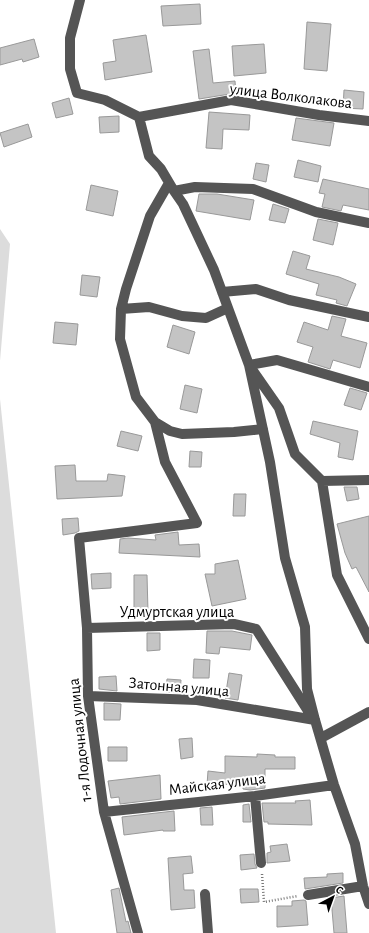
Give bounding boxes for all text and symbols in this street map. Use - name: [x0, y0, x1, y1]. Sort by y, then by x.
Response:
- street label: улица Волколакова: [228, 80, 353, 112]
- street label: Удмуртская улица: [120, 604, 234, 621]
- street label: Затонная улица: [128, 675, 230, 700]
- street label: 1-я Лодочная улица: [66, 677, 95, 803]
- street label: Майская улица: [168, 770, 266, 799]
- north arrow: [313, 877, 353, 917]
- text: С: [333, 884, 345, 896]

